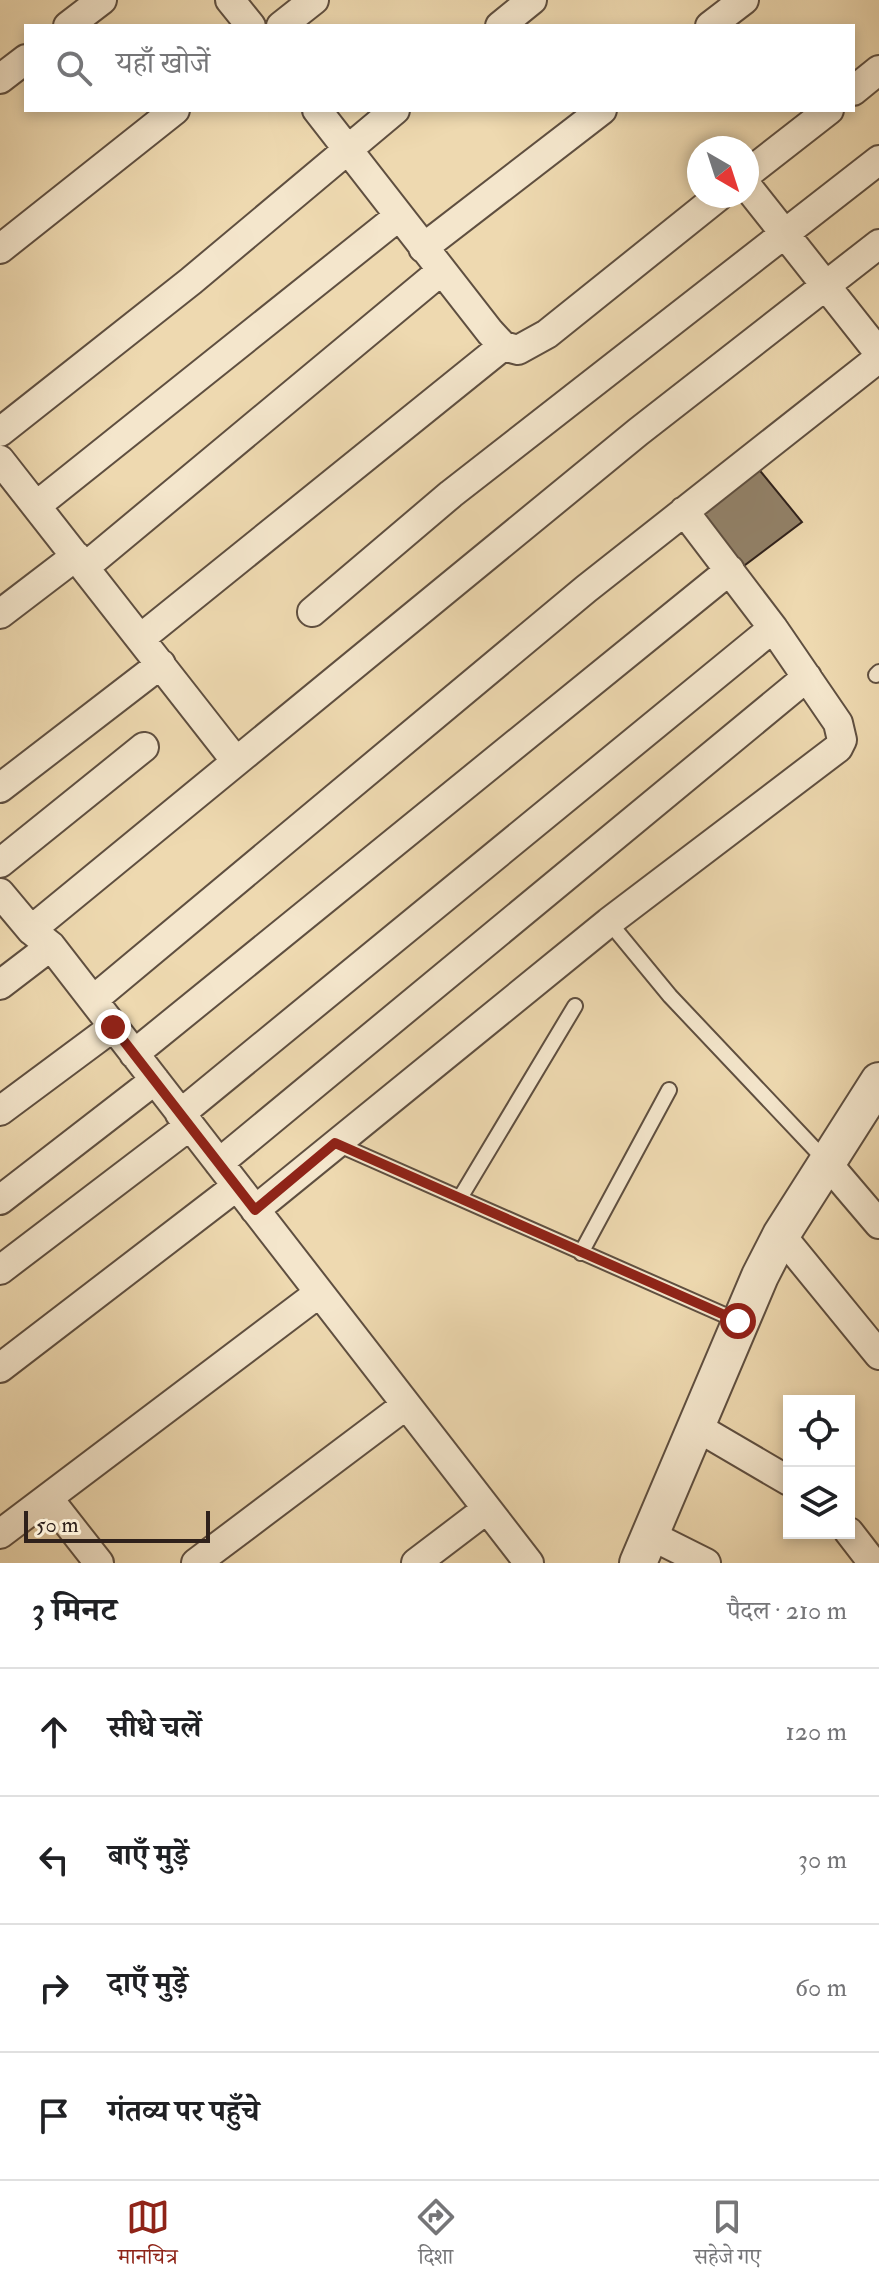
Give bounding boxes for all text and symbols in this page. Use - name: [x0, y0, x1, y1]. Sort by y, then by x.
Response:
- search box: [24, 24, 855, 112]
- text: यहाँ खोजें: [116, 45, 210, 82]
- icon: search: [52, 46, 96, 90]
- north arrow: [687, 136, 759, 208]
- route end: [95, 1009, 131, 1045]
- route start: [720, 1303, 756, 1339]
- map controls: [783, 1395, 855, 1539]
- button: locate: [783, 1395, 855, 1467]
- button: layers: [783, 1467, 855, 1539]
- scale bar: [24, 1507, 210, 1543]
- text: 50 m: [36, 1511, 78, 1539]
- text: 3 मिनट: [32, 1589, 117, 1632]
- text: पैदल · 210 m: [727, 1595, 847, 1627]
- text: सीधे चलें: [108, 1709, 201, 1746]
- icon: ahead: [32, 1710, 76, 1754]
- text: 120 m: [786, 1716, 847, 1748]
- text: बाएँ मुड़ें: [108, 1837, 189, 1874]
- icon: left: [32, 1838, 76, 1882]
- text: 30 m: [798, 1844, 847, 1876]
- text: दाएँ मुड़ें: [108, 1965, 188, 2002]
- icon: right: [32, 1966, 76, 2010]
- text: 60 m: [795, 1972, 847, 2004]
- text: गंतव्य पर पहुँचे: [108, 2093, 259, 2130]
- icon: arrive: [32, 2094, 76, 2138]
- tab: मानचित्र: [118, 2195, 178, 2278]
- tab: दिशा: [414, 2195, 458, 2278]
- tab: सहेजे गए: [694, 2195, 761, 2278]

